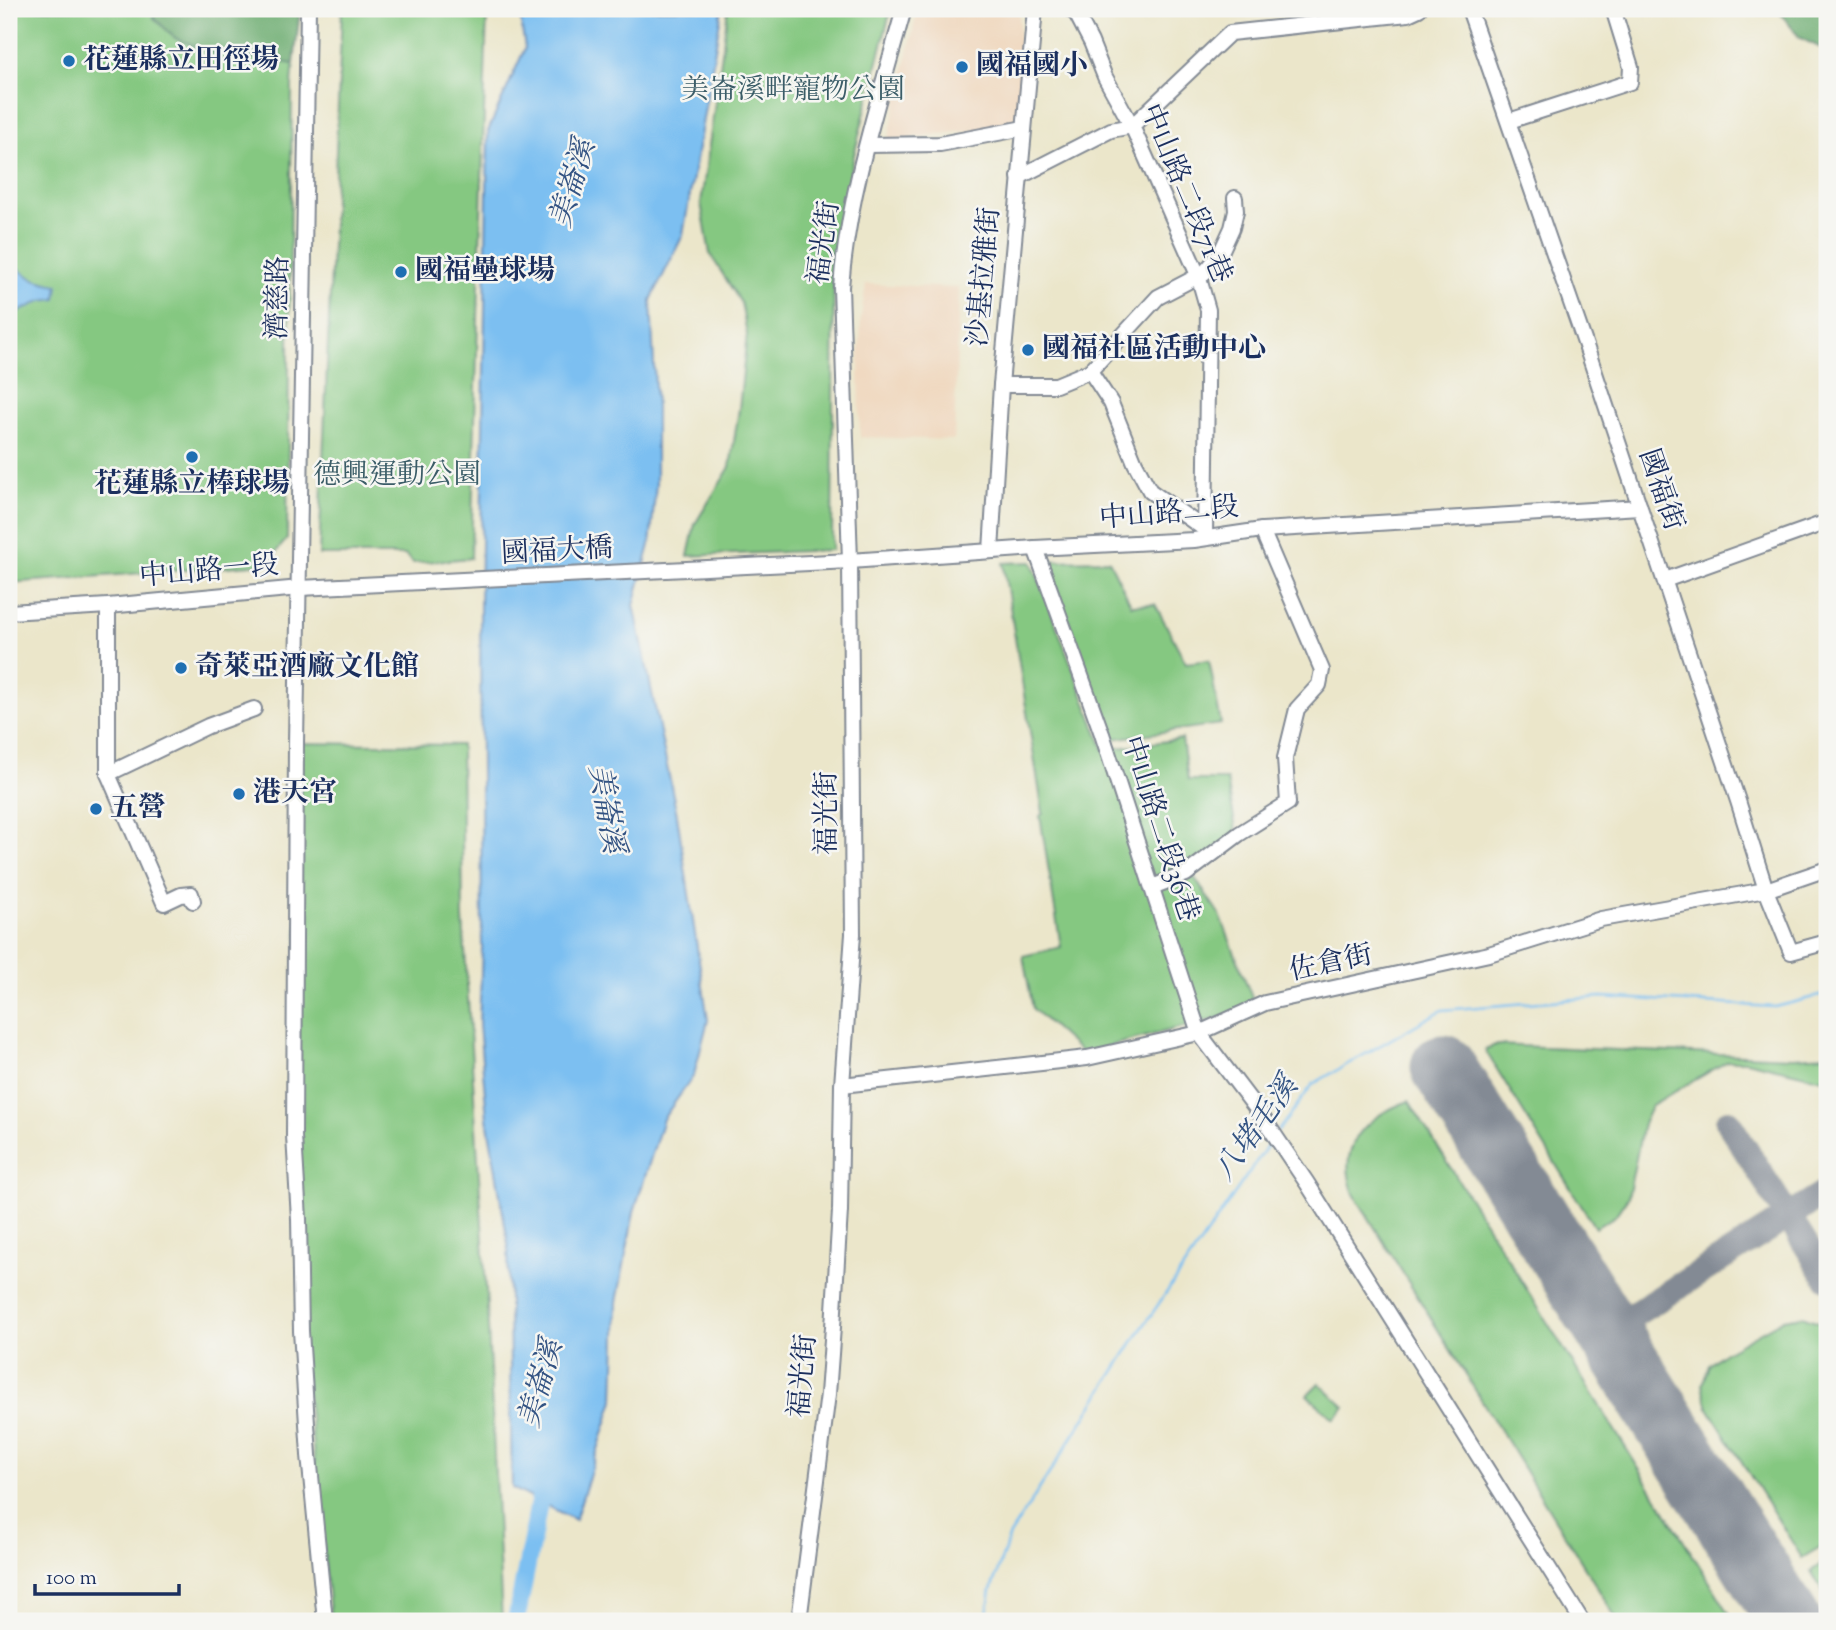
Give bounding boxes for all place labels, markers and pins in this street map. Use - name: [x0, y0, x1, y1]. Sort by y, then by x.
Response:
- place label: 花蓮縣立田徑場: [83, 41, 279, 81]
- place label: 國福國小: [976, 47, 1088, 87]
- marker: 花蓮縣立田徑場: [61, 53, 77, 69]
- marker: 國福國小: [954, 59, 970, 75]
- place label: 國福壘球場: [415, 252, 555, 292]
- marker: 國福壘球場: [393, 264, 409, 280]
- place label: 國福社區活動中心: [1042, 330, 1266, 370]
- marker: 國福社區活動中心: [1020, 342, 1036, 358]
- marker: 花蓮縣立棒球場: [184, 449, 200, 465]
- place label: 花蓮縣立棒球場: [94, 465, 290, 505]
- place label: 奇萊亞酒廠文化館: [195, 648, 419, 688]
- marker: 奇萊亞酒廠文化館: [173, 660, 189, 676]
- place label: 港天宮: [253, 774, 337, 814]
- marker: 港天宮: [231, 786, 247, 802]
- place label: 五營: [110, 789, 166, 829]
- marker: 五營: [88, 801, 104, 817]

